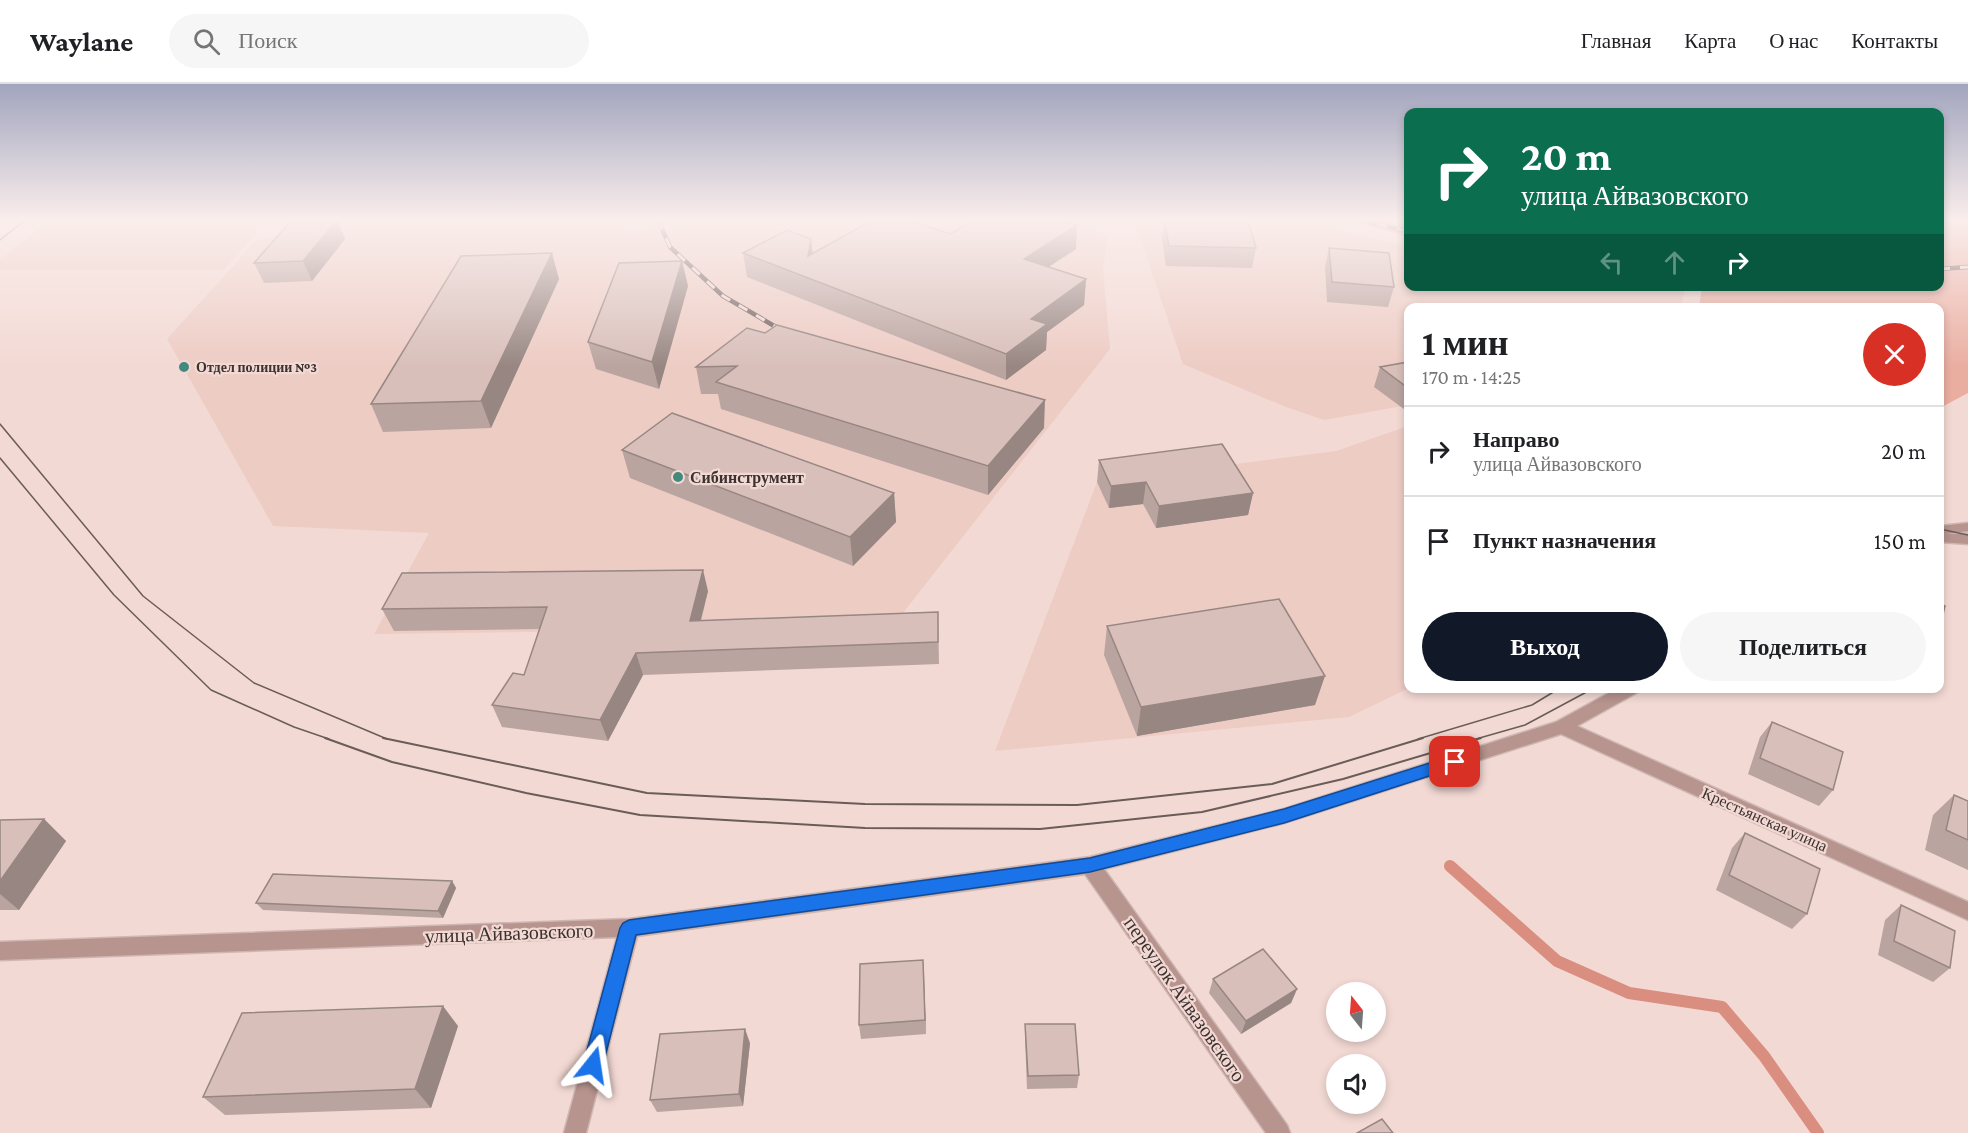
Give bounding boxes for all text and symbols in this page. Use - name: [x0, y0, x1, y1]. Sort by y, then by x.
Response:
- search box: [169, 14, 589, 68]
- icon: search: [190, 25, 223, 58]
- text: Waylane: [30, 26, 133, 57]
- text: Поиск: [238, 28, 297, 53]
- text: Главная: [1581, 29, 1651, 53]
- text: Карта: [1684, 29, 1736, 53]
- text: О нас: [1769, 29, 1818, 53]
- text: Контакты: [1851, 29, 1938, 53]
- icon: right: [1422, 132, 1500, 210]
- text: 20 m: [1521, 132, 1612, 179]
- text: улица Айвазовского: [1521, 181, 1749, 211]
- icon: left: [1595, 246, 1628, 279]
- icon: ahead: [1658, 246, 1691, 279]
- icon: right: [1721, 246, 1754, 279]
- text: 1 мин: [1422, 323, 1508, 363]
- button: close: [1863, 323, 1926, 386]
- place label: Отдел полиции №3: [196, 359, 317, 375]
- marker: Отдел полиции №3: [177, 360, 191, 374]
- text: 170 m · 14:25: [1422, 366, 1521, 388]
- text: Направо: [1473, 427, 1559, 452]
- icon: right: [1422, 435, 1455, 468]
- text: 20 m: [1881, 439, 1926, 464]
- text: улица Айвазовского: [1473, 453, 1642, 475]
- place label: Сибинструмент: [690, 469, 804, 487]
- marker: Сибинструмент: [671, 470, 685, 484]
- icon: arrive: [1422, 525, 1455, 558]
- text: Пункт назначения: [1473, 528, 1656, 553]
- text: 150 m: [1874, 529, 1926, 554]
- button: Выход: [1422, 612, 1668, 681]
- button: Поделиться: [1680, 612, 1926, 681]
- pin: [1429, 736, 1480, 787]
- icon: arrive: [1438, 745, 1471, 778]
- street label: Крестьянская улица: [1699, 784, 1830, 856]
- street label: переулок Айвазовского: [1119, 912, 1250, 1086]
- street label: улица Айвазовского: [424, 919, 594, 948]
- north arrow: [1326, 982, 1386, 1042]
- map controls: [1326, 982, 1386, 1114]
- position arrow: [561, 1033, 625, 1097]
- button: sound: [1326, 1054, 1386, 1114]

